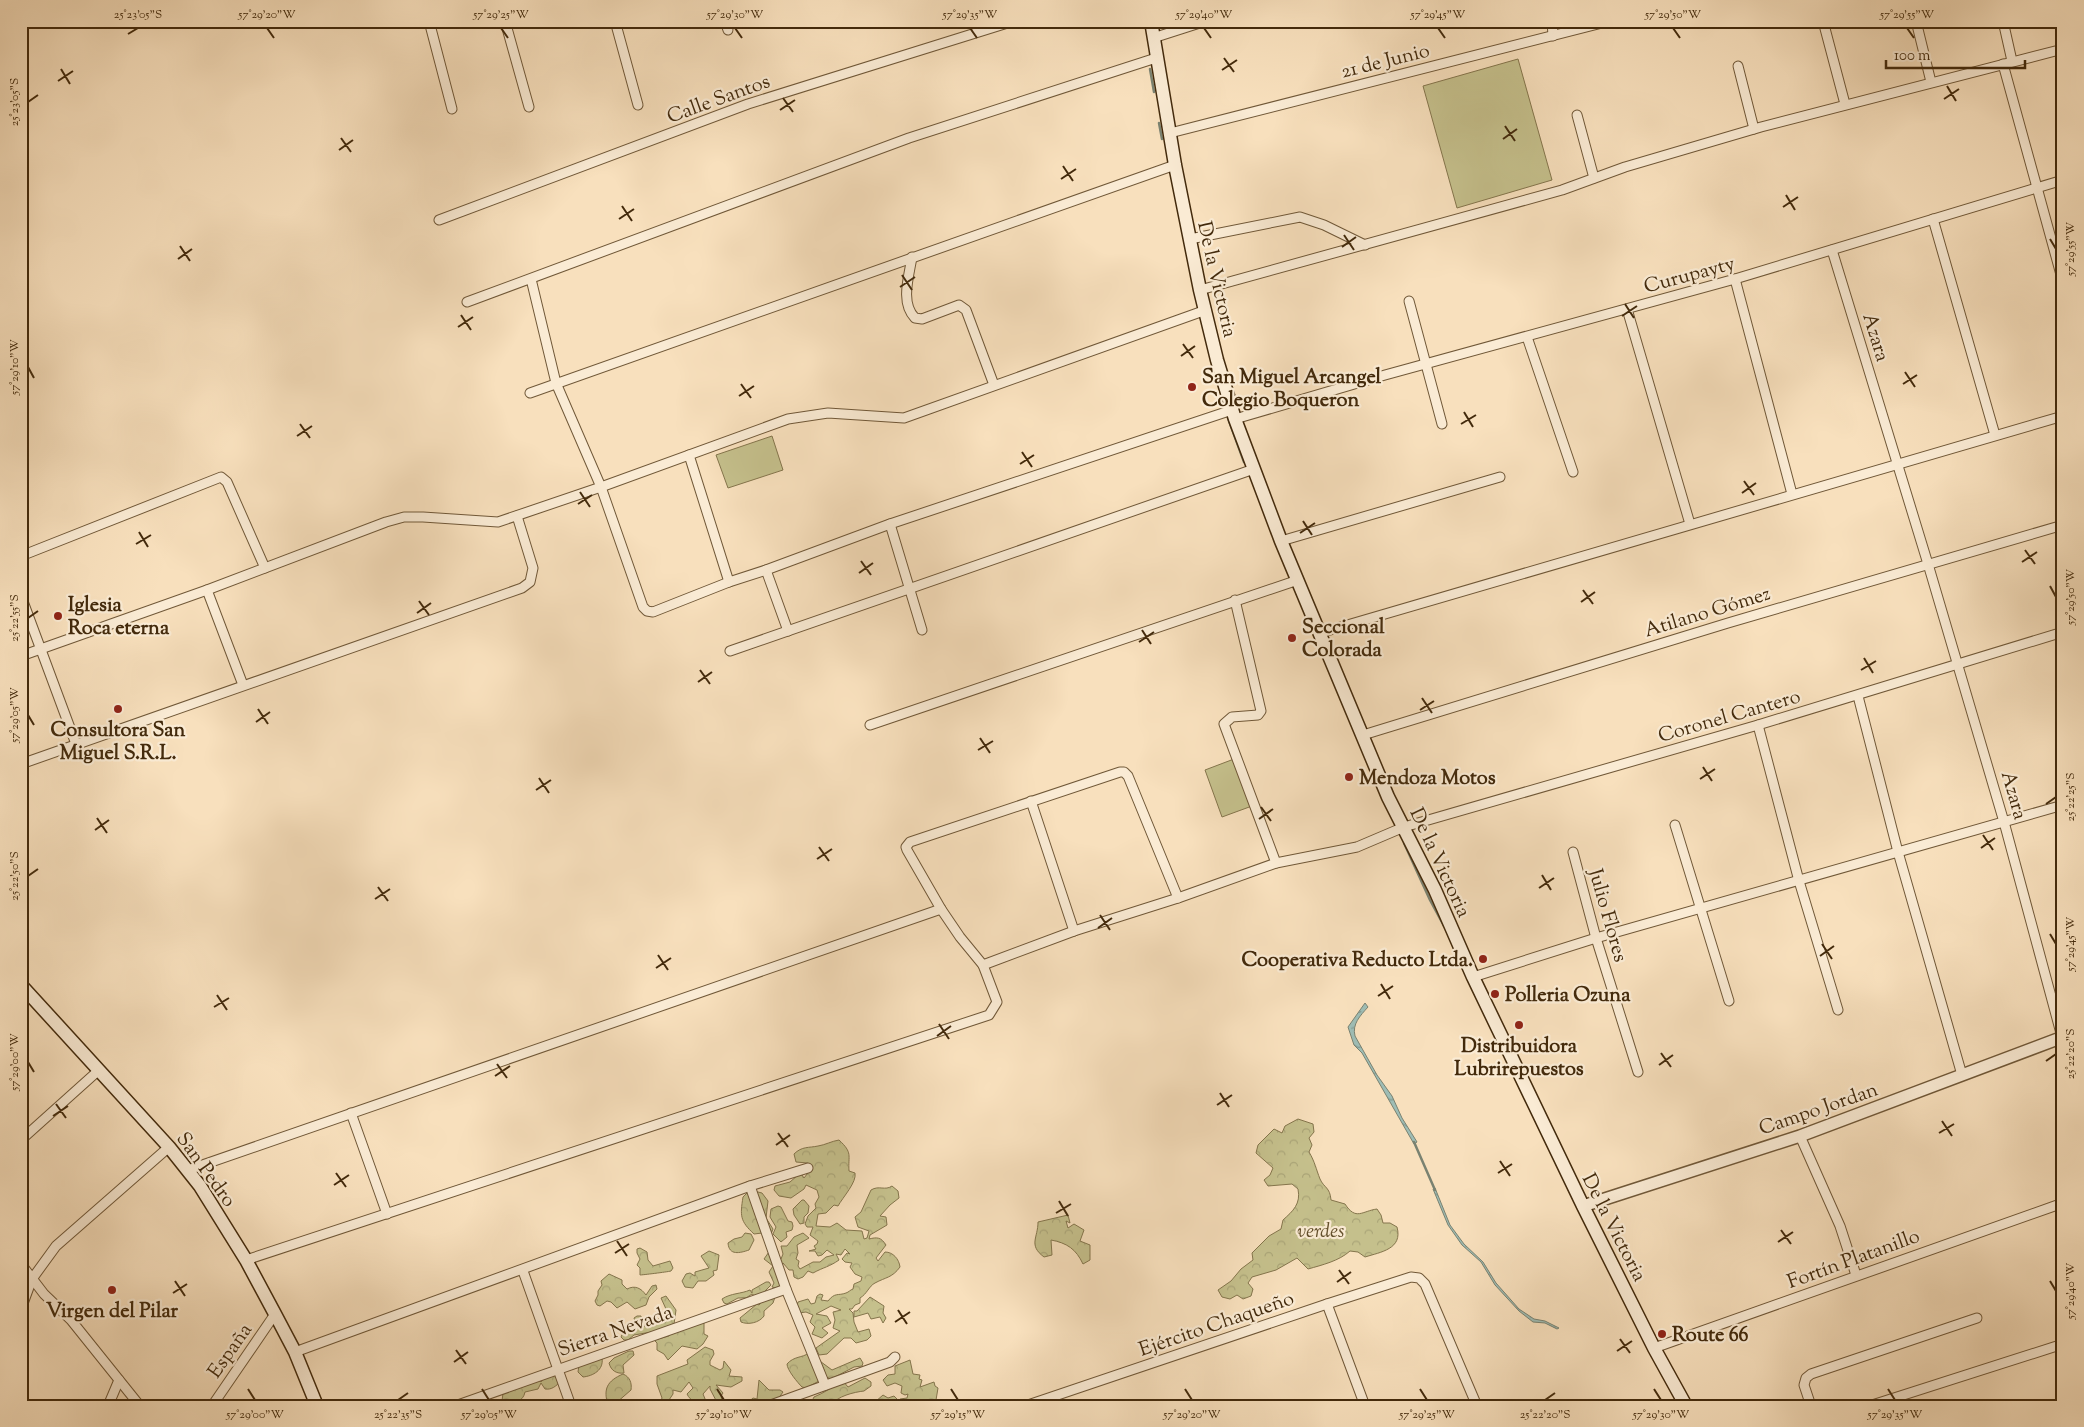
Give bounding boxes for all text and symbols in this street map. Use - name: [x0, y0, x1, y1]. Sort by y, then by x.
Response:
- text: 25°23'05"S: [114, 6, 162, 24]
- text: 57°29'20"W: [237, 6, 296, 24]
- text: 57°29'25"W: [472, 6, 529, 24]
- text: 57°29'30"W: [706, 6, 764, 24]
- text: 57°29'35"W: [942, 6, 998, 24]
- text: 57°29'40"W: [1175, 6, 1233, 24]
- text: 57°29'45"W: [1410, 6, 1466, 24]
- text: 57°29'50"W: [1644, 6, 1702, 24]
- text: 57°29'55"W: [1879, 6, 1935, 24]
- street label: 21 de Junio: [1338, 37, 1433, 87]
- scale bar: [1886, 38, 2025, 70]
- text: 100 m: [1894, 46, 1931, 67]
- street label: Calle Santos: [663, 68, 775, 132]
- text: 25°23'05"S: [6, 78, 24, 126]
- street label: De la Victoria: [1188, 219, 1243, 340]
- text: 57°29'55"W: [2062, 221, 2080, 277]
- street label: Curupayty: [1641, 250, 1738, 302]
- street label: Azara: [1854, 310, 1896, 366]
- text: 57°29'10"W: [6, 338, 24, 396]
- place label: San Miguel Arcangel Colegio Boqueron: [1202, 364, 1382, 416]
- marker: San Miguel Arcangel Colegio Boqueron: [1186, 381, 1198, 393]
- text: 57°29'50"W: [2062, 568, 2080, 626]
- street label: Atilano Gómez: [1641, 580, 1774, 646]
- place label: Iglesia Roca eterna: [68, 592, 170, 644]
- text: 25°22'55"S: [6, 594, 24, 642]
- marker: Iglesia Roca eterna: [52, 610, 64, 622]
- place label: Seccional Colorada: [1302, 614, 1385, 666]
- marker: Seccional Colorada: [1286, 632, 1298, 644]
- street label: Coronel Cantero: [1655, 683, 1804, 752]
- text: 57°29'05"W: [6, 687, 24, 744]
- marker: Consultora San Miguel S.R.L.: [112, 703, 124, 715]
- place label: Consultora San Miguel S.R.L.: [51, 717, 186, 769]
- place label: Mendoza Motos: [1359, 765, 1496, 794]
- street label: Azara: [1992, 768, 2033, 823]
- marker: Mendoza Motos: [1343, 771, 1355, 783]
- text: 25°22'25"S: [2062, 773, 2080, 821]
- street label: De la Victoria: [1401, 803, 1477, 923]
- text: 25°22'50"S: [6, 851, 24, 901]
- street label: Julio Flores: [1579, 865, 1634, 966]
- text: 57°29'45"W: [2062, 916, 2080, 972]
- place label: Cooperativa Reducto Ltda.: [1241, 947, 1473, 976]
- marker: Cooperativa Reducto Ltda.: [1477, 953, 1489, 965]
- place label: Polleria Ozuna: [1505, 982, 1631, 1011]
- marker: Polleria Ozuna: [1489, 988, 1501, 1000]
- marker: Distribuidora Lubrirepuestos: [1513, 1019, 1525, 1031]
- text: 25°22'20"S: [2062, 1029, 2080, 1079]
- text: 57°29'00"W: [6, 1033, 24, 1092]
- place label: Distribuidora Lubrirepuestos: [1454, 1033, 1584, 1085]
- street label: Campo Jordan: [1755, 1076, 1882, 1144]
- street label: San Pedro: [168, 1127, 242, 1214]
- street label: De la Victoria: [1573, 1169, 1653, 1287]
- park label: verdes: [1298, 1218, 1345, 1247]
- street label: Fortín Platanillo: [1784, 1223, 1924, 1298]
- text: 57°29'40"W: [2062, 1262, 2080, 1320]
- marker: Virgen del Pilar: [106, 1284, 118, 1296]
- street label: Ejército Chaqueño: [1135, 1285, 1298, 1366]
- place label: Virgen del Pilar: [46, 1298, 178, 1327]
- street label: Sierra Nevada: [554, 1299, 677, 1366]
- street label: España: [202, 1318, 261, 1385]
- place label: Route 66: [1672, 1322, 1749, 1351]
- marker: Route 66: [1656, 1328, 1668, 1340]
- text: 57°29'00"W: [225, 1406, 284, 1424]
- text: 25°22'35"S: [374, 1406, 422, 1424]
- text: 57°29'05"W: [460, 1406, 517, 1424]
- text: 57°29'10"W: [695, 1406, 753, 1424]
- text: 57°29'15"W: [930, 1406, 986, 1424]
- text: 57°29'20"W: [1162, 1406, 1221, 1424]
- text: 57°29'25"W: [1398, 1406, 1455, 1424]
- text: 25°22'20"S: [1520, 1406, 1570, 1424]
- text: 57°29'30"W: [1632, 1406, 1690, 1424]
- text: 57°29'35"W: [1867, 1406, 1923, 1424]

